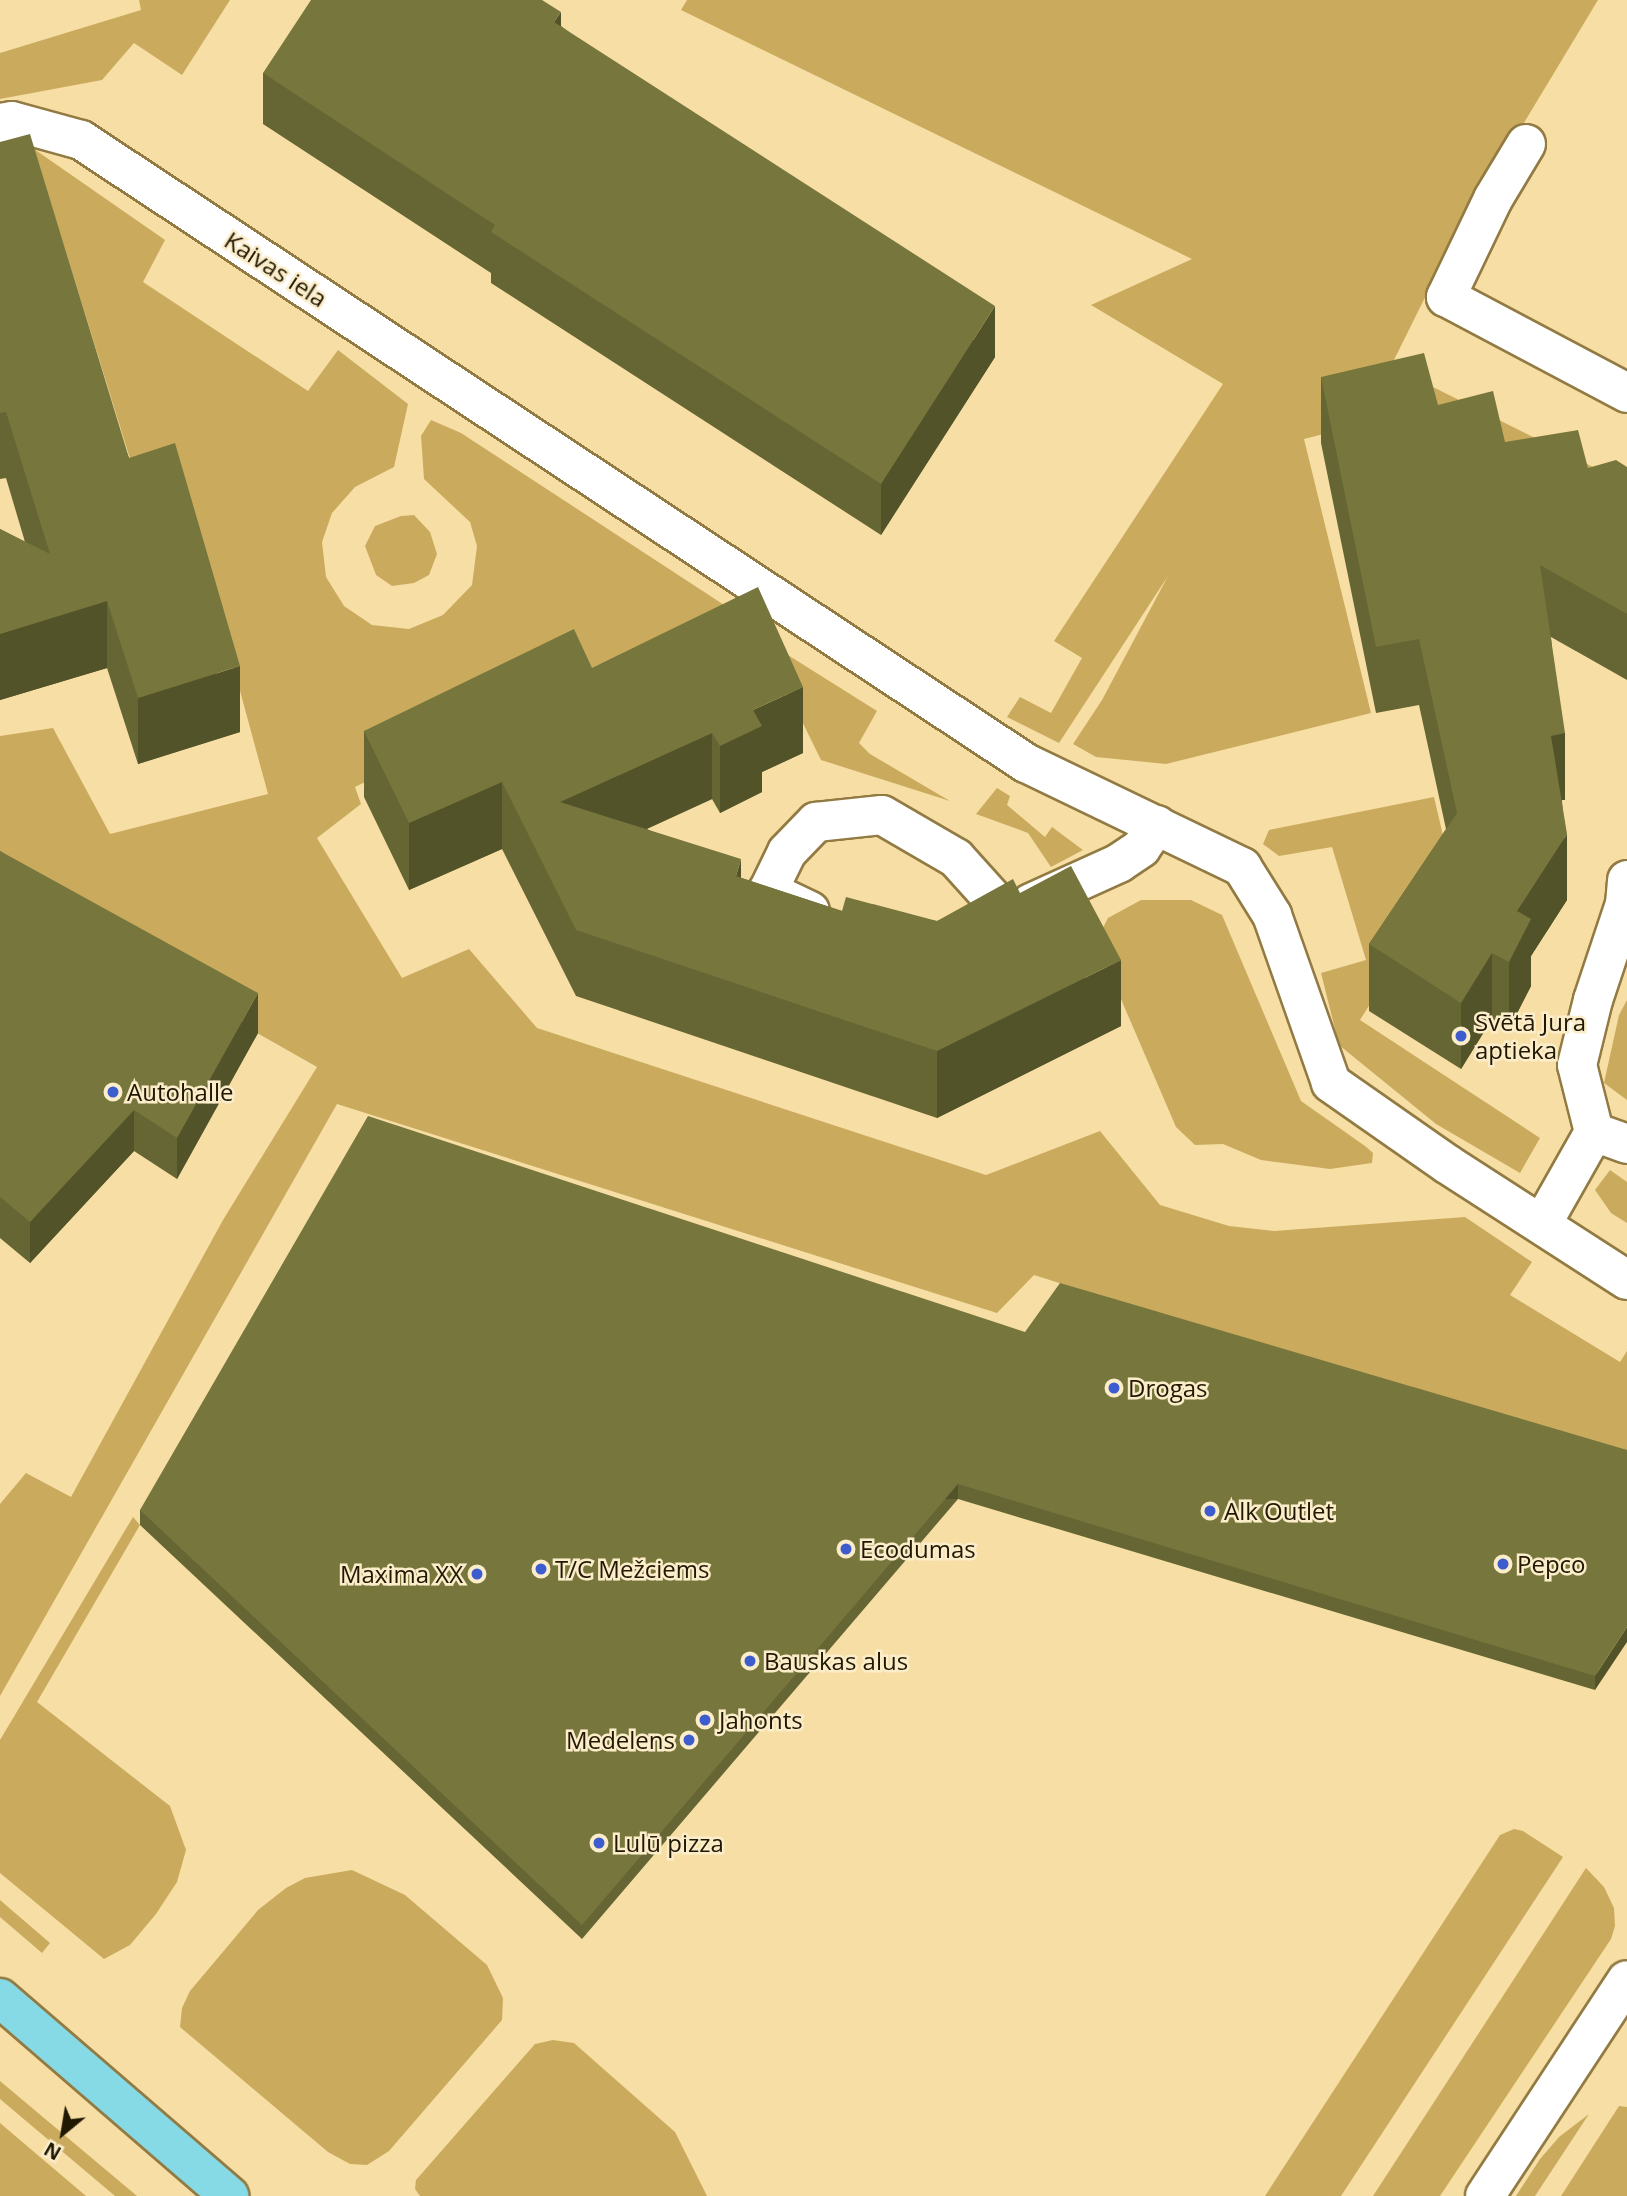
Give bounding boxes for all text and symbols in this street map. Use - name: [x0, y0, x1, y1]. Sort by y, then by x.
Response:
- street label: Kaivas iela: [220, 225, 332, 313]
- place label: Svētā Jura aptieka: [1475, 1008, 1586, 1064]
- marker: Svētā Jura aptieka: [1453, 1028, 1469, 1044]
- place label: Autohalle: [127, 1078, 234, 1106]
- marker: Autohalle: [105, 1084, 121, 1100]
- place label: Drogas: [1128, 1374, 1207, 1402]
- marker: Drogas: [1106, 1380, 1122, 1396]
- place label: Alk Outlet: [1224, 1497, 1334, 1525]
- marker: Alk Outlet: [1202, 1503, 1218, 1519]
- place label: Ecodumas: [860, 1535, 976, 1563]
- marker: Ecodumas: [838, 1541, 854, 1557]
- place label: Pepco: [1517, 1550, 1586, 1578]
- place label: T/C Mežciems: [555, 1555, 709, 1583]
- marker: Pepco: [1495, 1556, 1511, 1572]
- place label: Maxima XX: [340, 1560, 463, 1588]
- marker: T/C Mežciems: [533, 1561, 549, 1577]
- marker: Maxima XX: [469, 1566, 485, 1582]
- place label: Bauskas alus: [764, 1647, 908, 1675]
- marker: Bauskas alus: [742, 1653, 758, 1669]
- place label: Jahonts: [719, 1706, 803, 1734]
- marker: Jahonts: [697, 1712, 713, 1728]
- place label: Medelens: [566, 1726, 675, 1754]
- marker: Medelens: [681, 1732, 697, 1748]
- place label: Lulū pizza: [613, 1829, 724, 1857]
- marker: Lulū pizza: [591, 1835, 607, 1851]
- north arrow: [28, 2098, 98, 2168]
- text: N: [39, 2136, 66, 2166]

